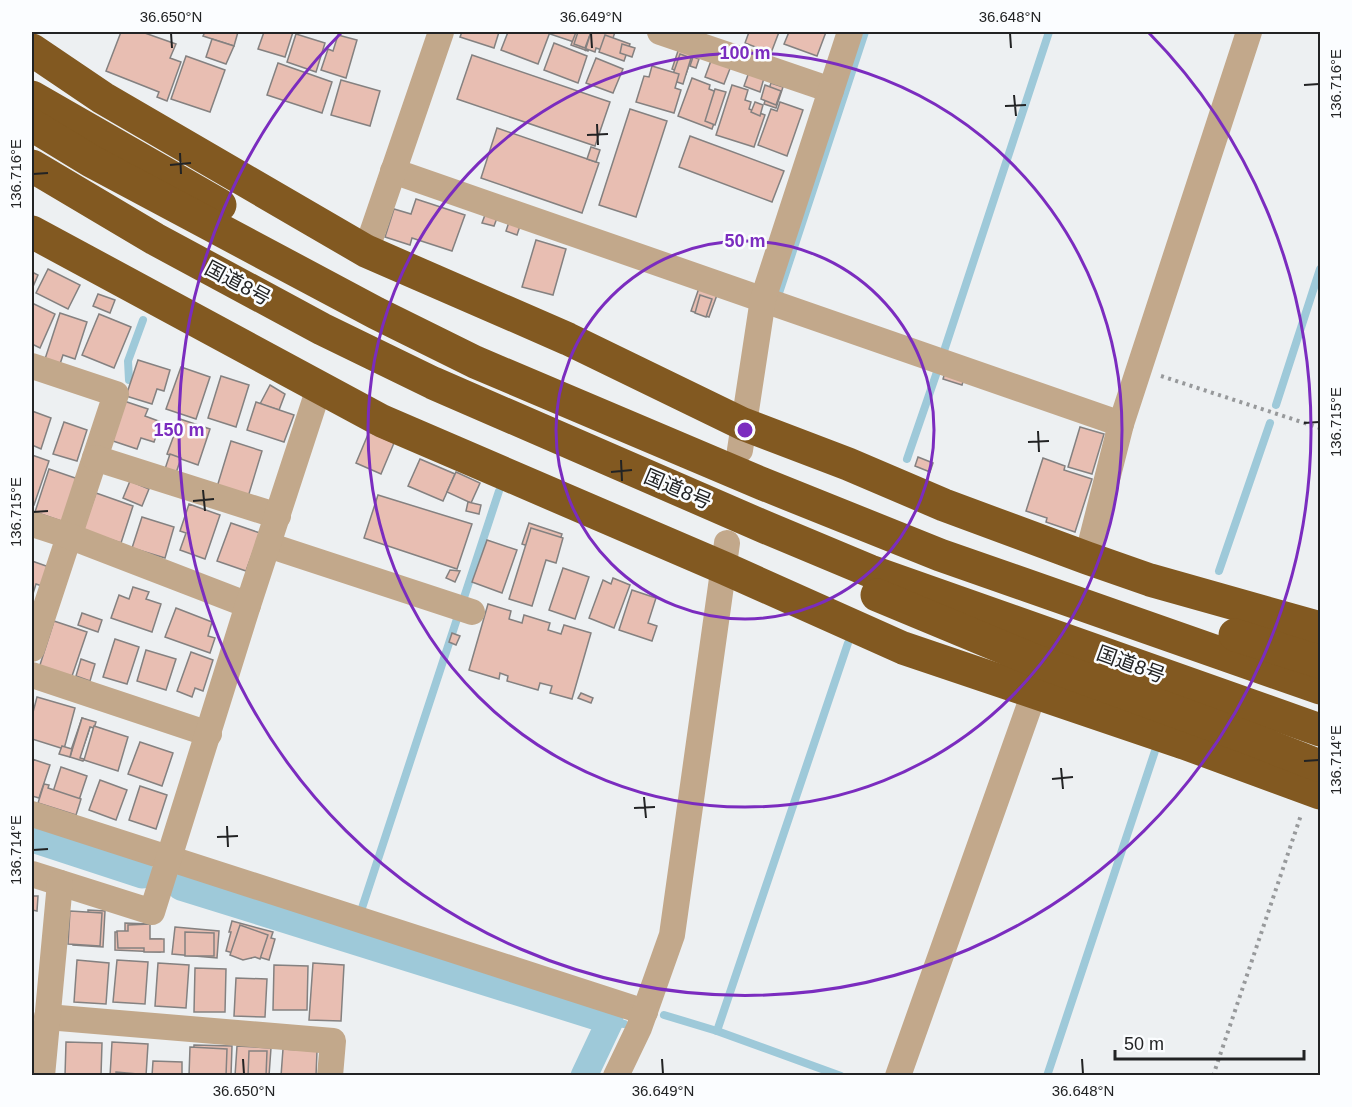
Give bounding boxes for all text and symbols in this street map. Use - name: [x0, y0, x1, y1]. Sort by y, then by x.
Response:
- text: 36.650°N: [140, 8, 202, 25]
- text: 36.649°N: [560, 8, 622, 25]
- text: 36.648°N: [979, 8, 1041, 25]
- text: 100 m: [719, 43, 771, 63]
- text: 136.716°E: [1327, 49, 1344, 119]
- text: 136.716°E: [7, 139, 24, 209]
- text: 50 m: [724, 231, 766, 251]
- street label: 国道8号: [201, 257, 275, 309]
- text: 136.715°E: [1327, 387, 1344, 457]
- text: 150 m: [153, 420, 205, 440]
- centre of rings: [735, 420, 755, 440]
- street label: 国道8号: [641, 465, 715, 513]
- text: 136.715°E: [7, 477, 24, 547]
- street label: 国道8号: [1094, 642, 1168, 686]
- text: 136.714°E: [1327, 725, 1344, 795]
- text: 136.714°E: [7, 815, 24, 885]
- scale bar: [1115, 1023, 1304, 1061]
- text: 50 m: [1124, 1034, 1164, 1054]
- text: 36.650°N: [213, 1082, 275, 1099]
- text: 36.649°N: [632, 1082, 694, 1099]
- text: 36.648°N: [1052, 1082, 1114, 1099]

